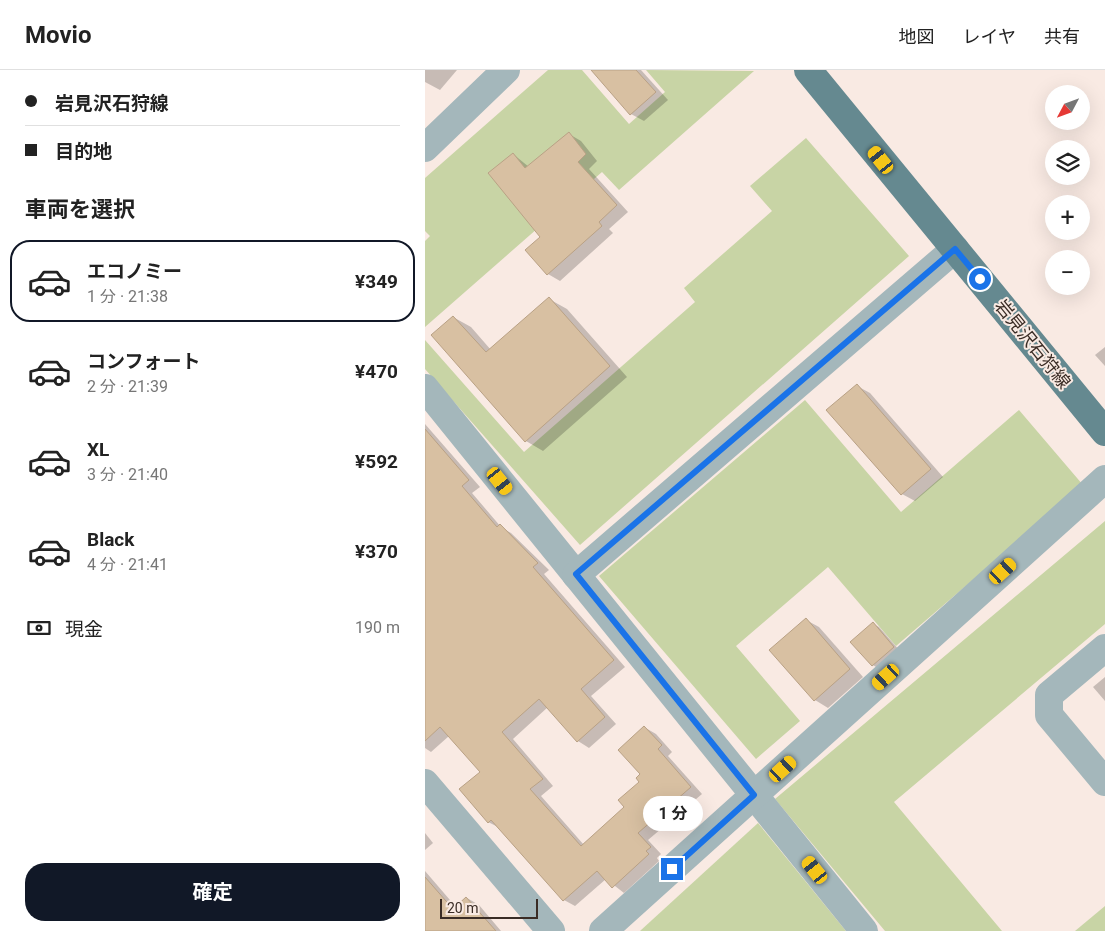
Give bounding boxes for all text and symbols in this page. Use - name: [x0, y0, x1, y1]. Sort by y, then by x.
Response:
- text: Movio: [25, 21, 91, 49]
- text: 地図: [899, 26, 935, 47]
- text: レイヤ: [963, 26, 1016, 47]
- text: 共有: [1044, 26, 1080, 47]
- north arrow: [1045, 85, 1090, 130]
- map controls: [1045, 85, 1090, 295]
- text: 岩見沢石狩線: [55, 92, 169, 115]
- text: 目的地: [55, 140, 112, 163]
- button: layers: [1045, 140, 1090, 185]
- car: [865, 144, 896, 176]
- button: +: [1045, 195, 1090, 240]
- text: 車両を選択: [25, 197, 135, 222]
- button: −: [1045, 250, 1090, 295]
- icon: car: [27, 259, 72, 304]
- text: エコノミー: [87, 260, 182, 283]
- route start: [969, 268, 991, 290]
- text: ¥349: [355, 270, 398, 293]
- text: 1 分 · 21:38: [87, 287, 168, 306]
- street label: 岩見沢石狩線: [991, 295, 1075, 393]
- icon: car: [27, 349, 72, 394]
- text: コンフォート: [87, 350, 200, 373]
- text: ¥470: [355, 360, 398, 383]
- text: 2 分 · 21:39: [87, 377, 168, 396]
- text: XL: [87, 438, 109, 461]
- icon: car: [27, 439, 72, 484]
- text: ¥592: [355, 450, 398, 473]
- text: 3 分 · 21:40: [87, 465, 168, 484]
- car: [484, 465, 515, 497]
- text: Black: [87, 528, 134, 551]
- icon: car: [27, 529, 72, 574]
- text: ¥370: [355, 540, 398, 563]
- text: 4 分 · 21:41: [87, 555, 168, 574]
- car: [986, 555, 1019, 587]
- icon: cash: [25, 614, 53, 642]
- text: 現金: [65, 618, 103, 641]
- text: 190 m: [355, 618, 400, 637]
- car: [869, 661, 902, 693]
- car: [766, 753, 799, 785]
- callout: 1 分: [642, 796, 702, 832]
- text: 1 分: [658, 804, 688, 823]
- car: [799, 854, 830, 886]
- route end: [661, 858, 683, 880]
- button: 確定: [25, 863, 400, 921]
- scale bar: [440, 896, 537, 919]
- text: 20 m: [447, 900, 479, 916]

